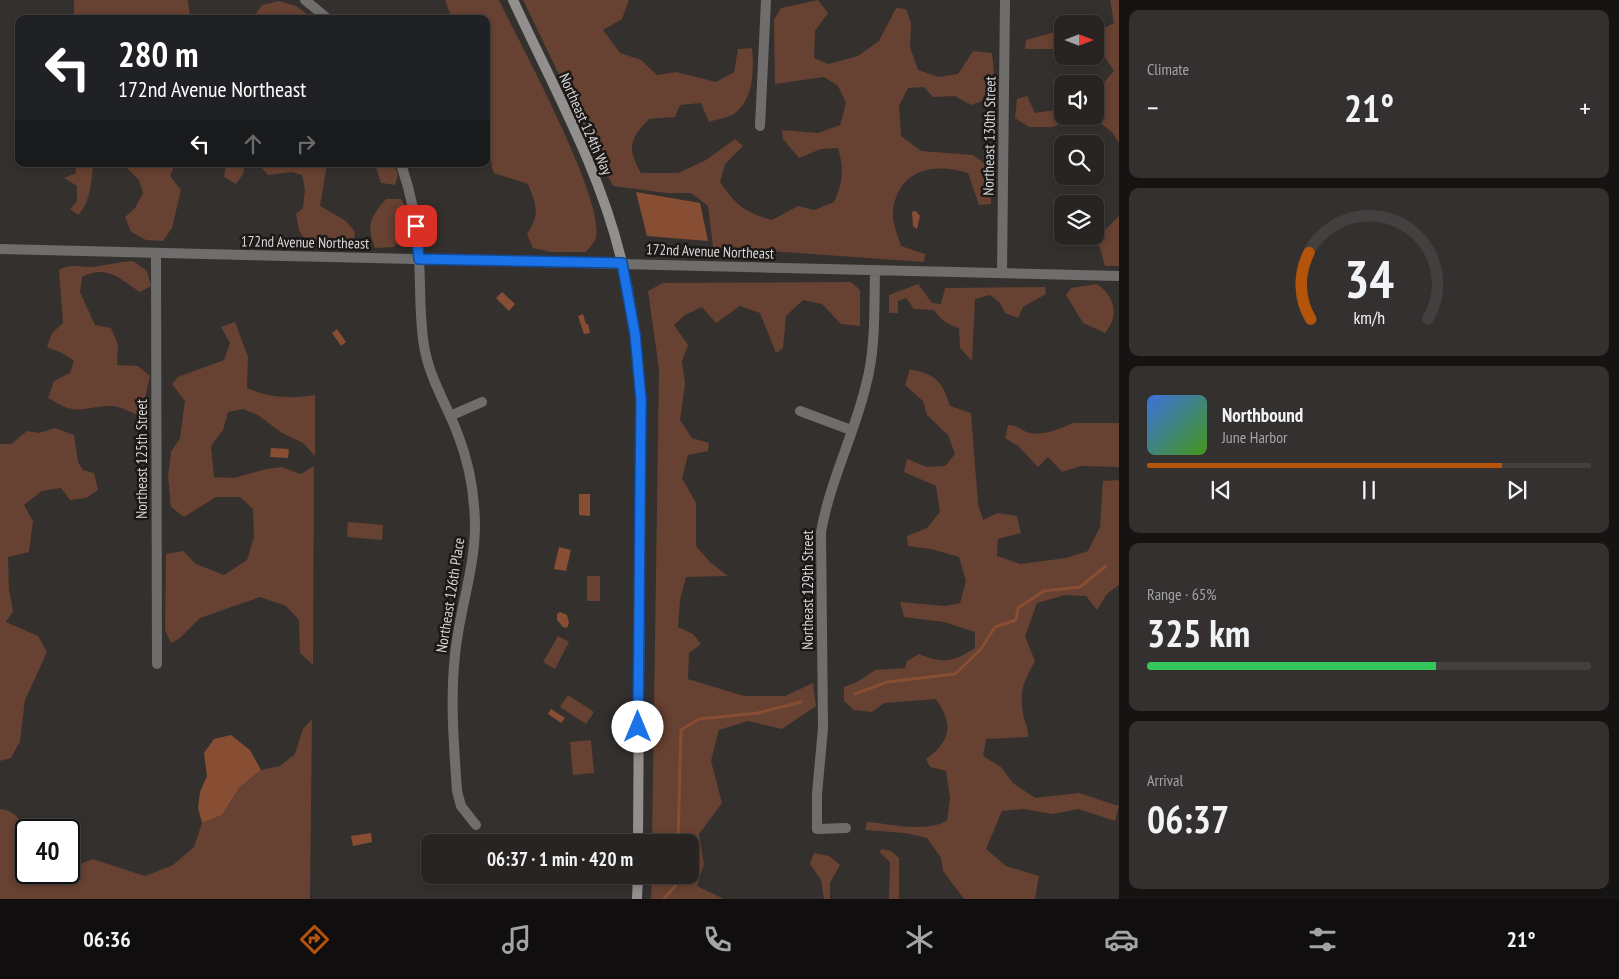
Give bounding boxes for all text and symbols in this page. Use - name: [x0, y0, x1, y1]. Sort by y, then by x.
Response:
- north arrow: [1054, 15, 1104, 65]
- map controls: [1054, 15, 1104, 245]
- text: 280 m: [118, 31, 199, 77]
- icon: left: [35, 35, 100, 100]
- text: Climate: [1147, 59, 1189, 79]
- street label: Northeast 124th Way: [555, 70, 617, 178]
- text: 172nd Avenue Northeast: [118, 75, 306, 103]
- button: sound: [1054, 75, 1104, 125]
- street label: Northeast 130th Street: [978, 76, 1000, 196]
- text: 21°: [1344, 83, 1394, 132]
- text: −: [1147, 89, 1159, 126]
- text: +: [1579, 89, 1591, 126]
- icon: left: [186, 130, 214, 158]
- icon: ahead: [239, 130, 267, 158]
- icon: right: [292, 130, 320, 158]
- button: search: [1054, 135, 1104, 185]
- button: layers: [1054, 195, 1104, 245]
- pin: [395, 205, 437, 247]
- icon: arrive: [402, 212, 430, 240]
- street label: 172nd Avenue Northeast: [241, 231, 369, 253]
- street label: 172nd Avenue Northeast: [646, 239, 774, 263]
- text: 34: [1344, 245, 1394, 312]
- text: km/h: [1353, 306, 1385, 329]
- street label: Northeast 125th Street: [132, 399, 151, 519]
- text: Northbound: [1222, 403, 1303, 427]
- text: June Harbor: [1222, 427, 1287, 447]
- icon: previous: [1207, 476, 1235, 504]
- icon: pause: [1355, 476, 1383, 504]
- icon: next: [1503, 476, 1531, 504]
- street label: Northeast 129th Street: [798, 530, 817, 650]
- street label: Northeast 126th Place: [432, 536, 468, 654]
- text: Range · 65%: [1147, 584, 1216, 604]
- text: 325 km: [1147, 608, 1250, 657]
- position arrow: [611, 700, 663, 752]
- text: Arrival: [1147, 770, 1183, 790]
- text: 06:37: [1147, 794, 1229, 843]
- speed limit sign: 40: [15, 819, 80, 884]
- text: 06:37 · 1 min · 420 m: [487, 847, 633, 871]
- icon: directions: [297, 922, 332, 957]
- icon: music: [499, 922, 534, 957]
- icon: phone: [700, 922, 735, 957]
- icon: climate: [902, 922, 937, 957]
- icon: car: [1104, 922, 1139, 957]
- icon: filters: [1305, 922, 1340, 957]
- text: 06:36: [83, 925, 131, 953]
- text: 21°: [1507, 925, 1536, 953]

